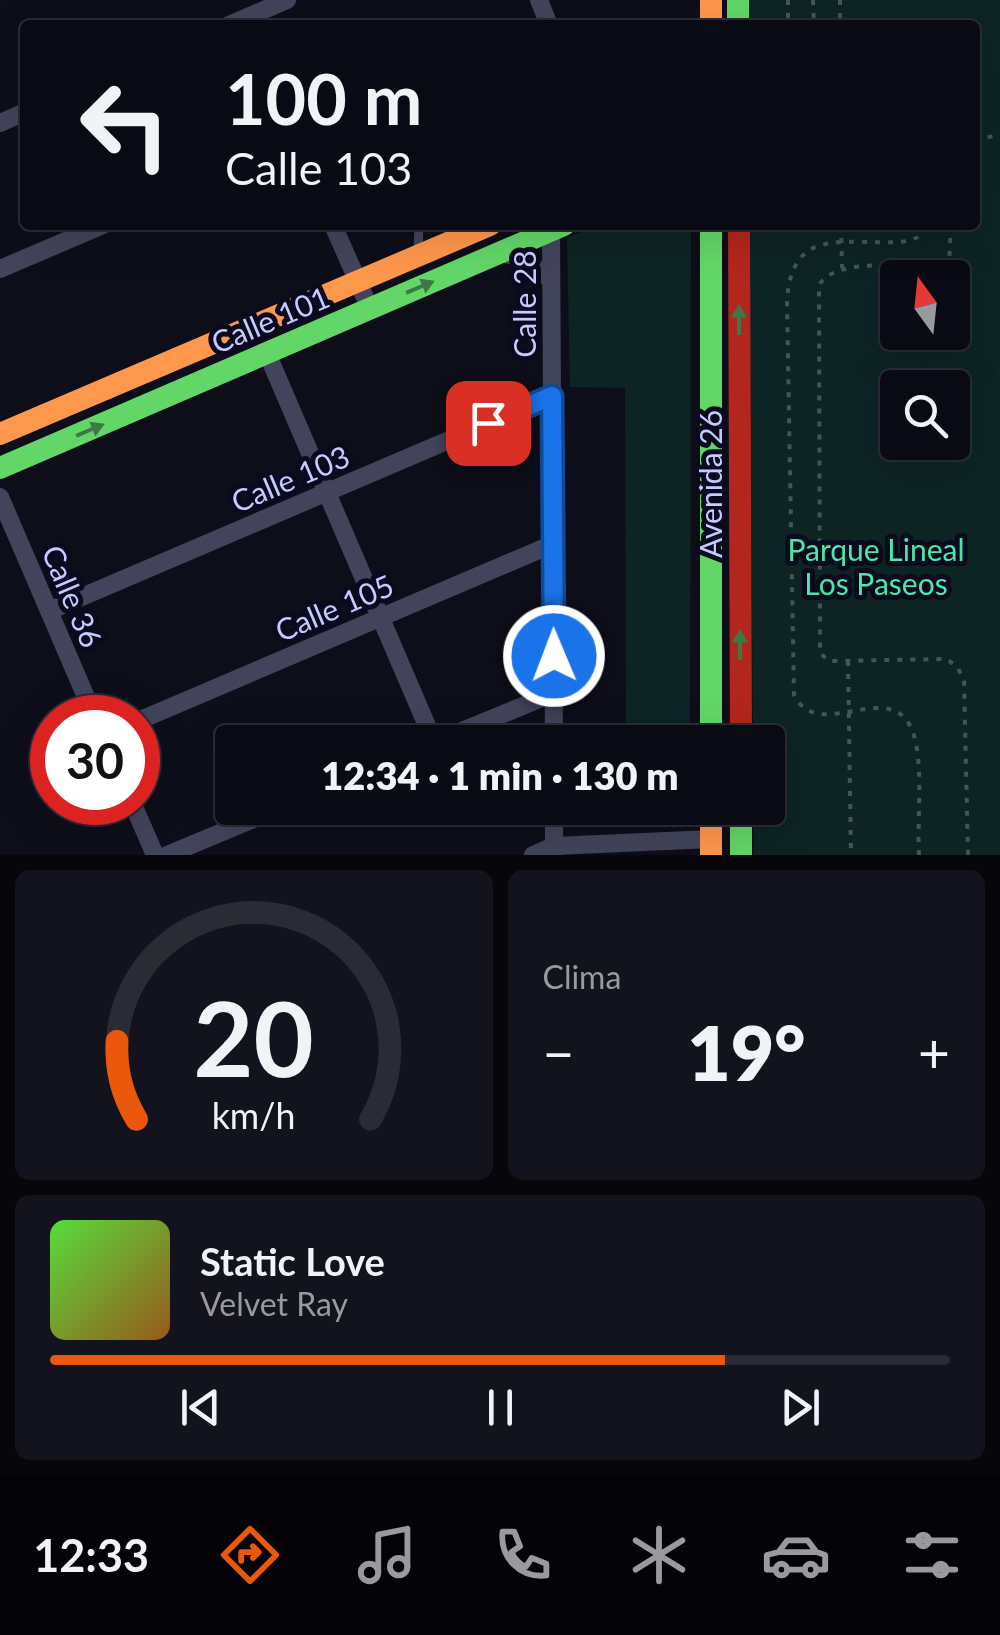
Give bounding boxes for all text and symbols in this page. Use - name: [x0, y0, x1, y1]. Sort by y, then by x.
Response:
- text: 100 m: [225, 56, 422, 140]
- icon: left: [60, 60, 190, 190]
- text: Calle 103: [225, 141, 412, 195]
- street label: Calle 28: [506, 250, 542, 358]
- north arrow: [880, 260, 970, 350]
- map controls: [880, 260, 970, 460]
- street label: Calle 101: [206, 278, 334, 360]
- one-way arrow: [405, 279, 435, 295]
- one-way arrow: [731, 304, 747, 336]
- button: search: [880, 370, 970, 460]
- pin: [446, 381, 531, 466]
- icon: arrive: [461, 396, 516, 451]
- street label: Avenida 26: [692, 410, 728, 558]
- one-way arrow: [75, 422, 104, 438]
- street label: Calle 103: [226, 437, 354, 519]
- park label: Parque Lineal Los Paseos: [787, 531, 965, 601]
- street label: Calle 36: [35, 540, 111, 652]
- street label: Calle 105: [270, 566, 398, 648]
- position arrow: [502, 604, 606, 708]
- one-way arrow: [732, 629, 748, 661]
- speed limit sign: 30: [30, 695, 160, 825]
- text: 12:34 · 1 min · 130 m: [321, 752, 679, 798]
- text: Clima: [543, 957, 621, 996]
- text: 20: [193, 974, 314, 1099]
- text: 19°: [687, 1007, 805, 1097]
- text: −: [543, 1019, 574, 1085]
- text: +: [918, 1019, 950, 1085]
- text: km/h: [212, 1094, 296, 1137]
- text: Static Love: [200, 1238, 385, 1284]
- text: Velvet Ray: [200, 1284, 348, 1323]
- icon: previous: [173, 1380, 228, 1435]
- icon: pause: [473, 1380, 528, 1435]
- icon: next: [773, 1380, 828, 1435]
- icon: directions: [215, 1520, 285, 1590]
- icon: music: [352, 1520, 422, 1590]
- icon: phone: [488, 1520, 558, 1590]
- icon: climate: [624, 1520, 694, 1590]
- icon: car: [761, 1520, 831, 1590]
- icon: filters: [897, 1520, 967, 1590]
- text: 12:33: [33, 1528, 149, 1582]

